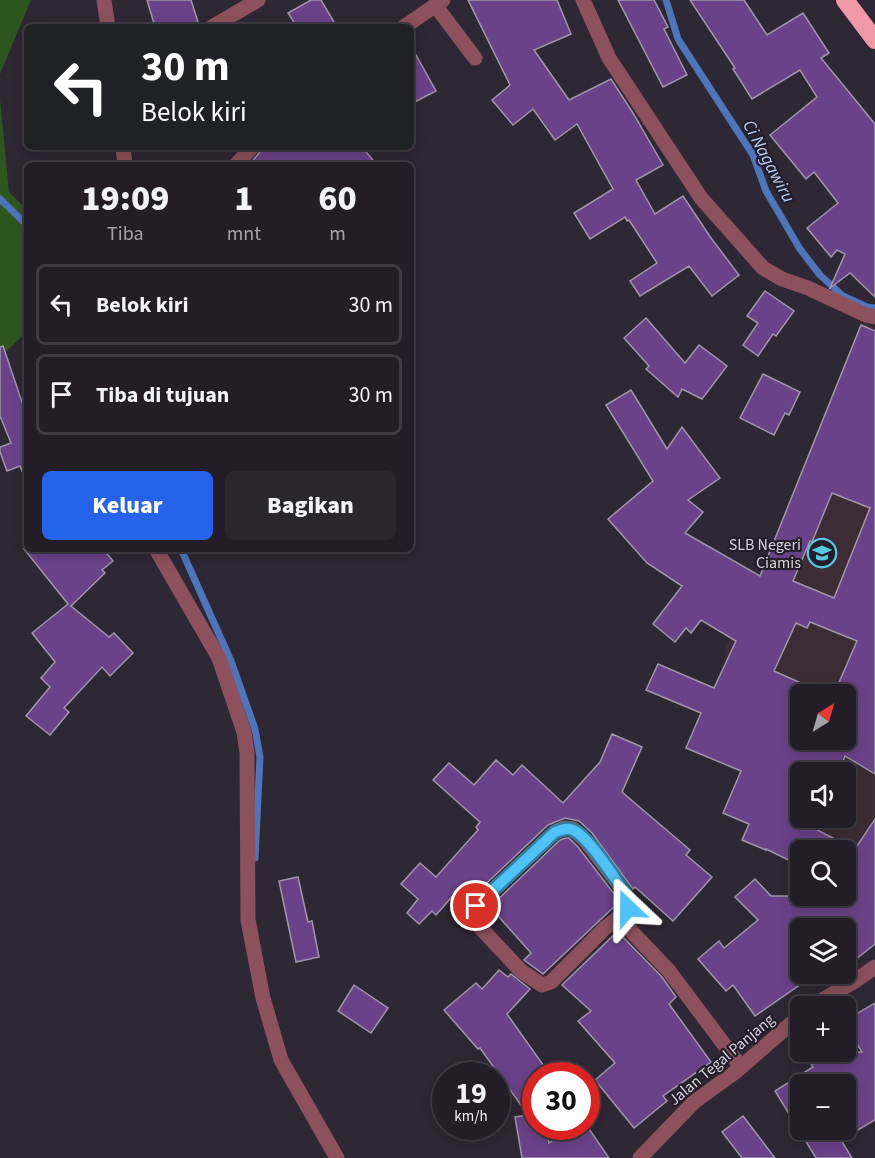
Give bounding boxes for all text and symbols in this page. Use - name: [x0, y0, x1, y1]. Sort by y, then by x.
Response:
- text: 30 m: [141, 37, 230, 97]
- icon: left: [42, 48, 120, 126]
- text: Belok kiri: [141, 93, 247, 132]
- water label: Ci Nagawiru: [736, 116, 801, 207]
- text: 19:09: [81, 173, 169, 224]
- text: 1: [234, 173, 253, 224]
- text: 60: [318, 173, 357, 224]
- text: Tiba: [107, 220, 144, 248]
- text: mnt: [227, 220, 261, 248]
- text: m: [329, 220, 346, 248]
- icon: left: [45, 288, 78, 321]
- text: Belok kiri: [96, 289, 189, 321]
- text: 30 m: [348, 289, 393, 321]
- icon: arrive: [45, 378, 78, 411]
- text: Tiba di tujuan: [96, 379, 229, 411]
- text: 30 m: [348, 379, 393, 411]
- button: Keluar: [42, 471, 213, 540]
- button: Bagikan: [225, 471, 396, 540]
- place label: SLB Negeri Ciamis: [729, 534, 801, 574]
- school or university icon: SLB Negeri Ciamis: [806, 537, 838, 569]
- north arrow: [790, 684, 856, 750]
- map controls: [790, 684, 856, 1140]
- button: sound: [790, 762, 856, 828]
- button: search: [790, 840, 856, 906]
- position arrow: [596, 876, 660, 940]
- pin: [450, 880, 501, 931]
- icon: arrive: [459, 889, 492, 922]
- button: layers: [790, 918, 856, 984]
- button: +: [790, 996, 856, 1062]
- street label: Jalan Tegal Panjang: [664, 1009, 779, 1111]
- speed limit sign: 30: [522, 1062, 600, 1140]
- text: 19: [455, 1072, 487, 1115]
- button: −: [790, 1074, 856, 1140]
- text: km/h: [454, 1106, 488, 1127]

